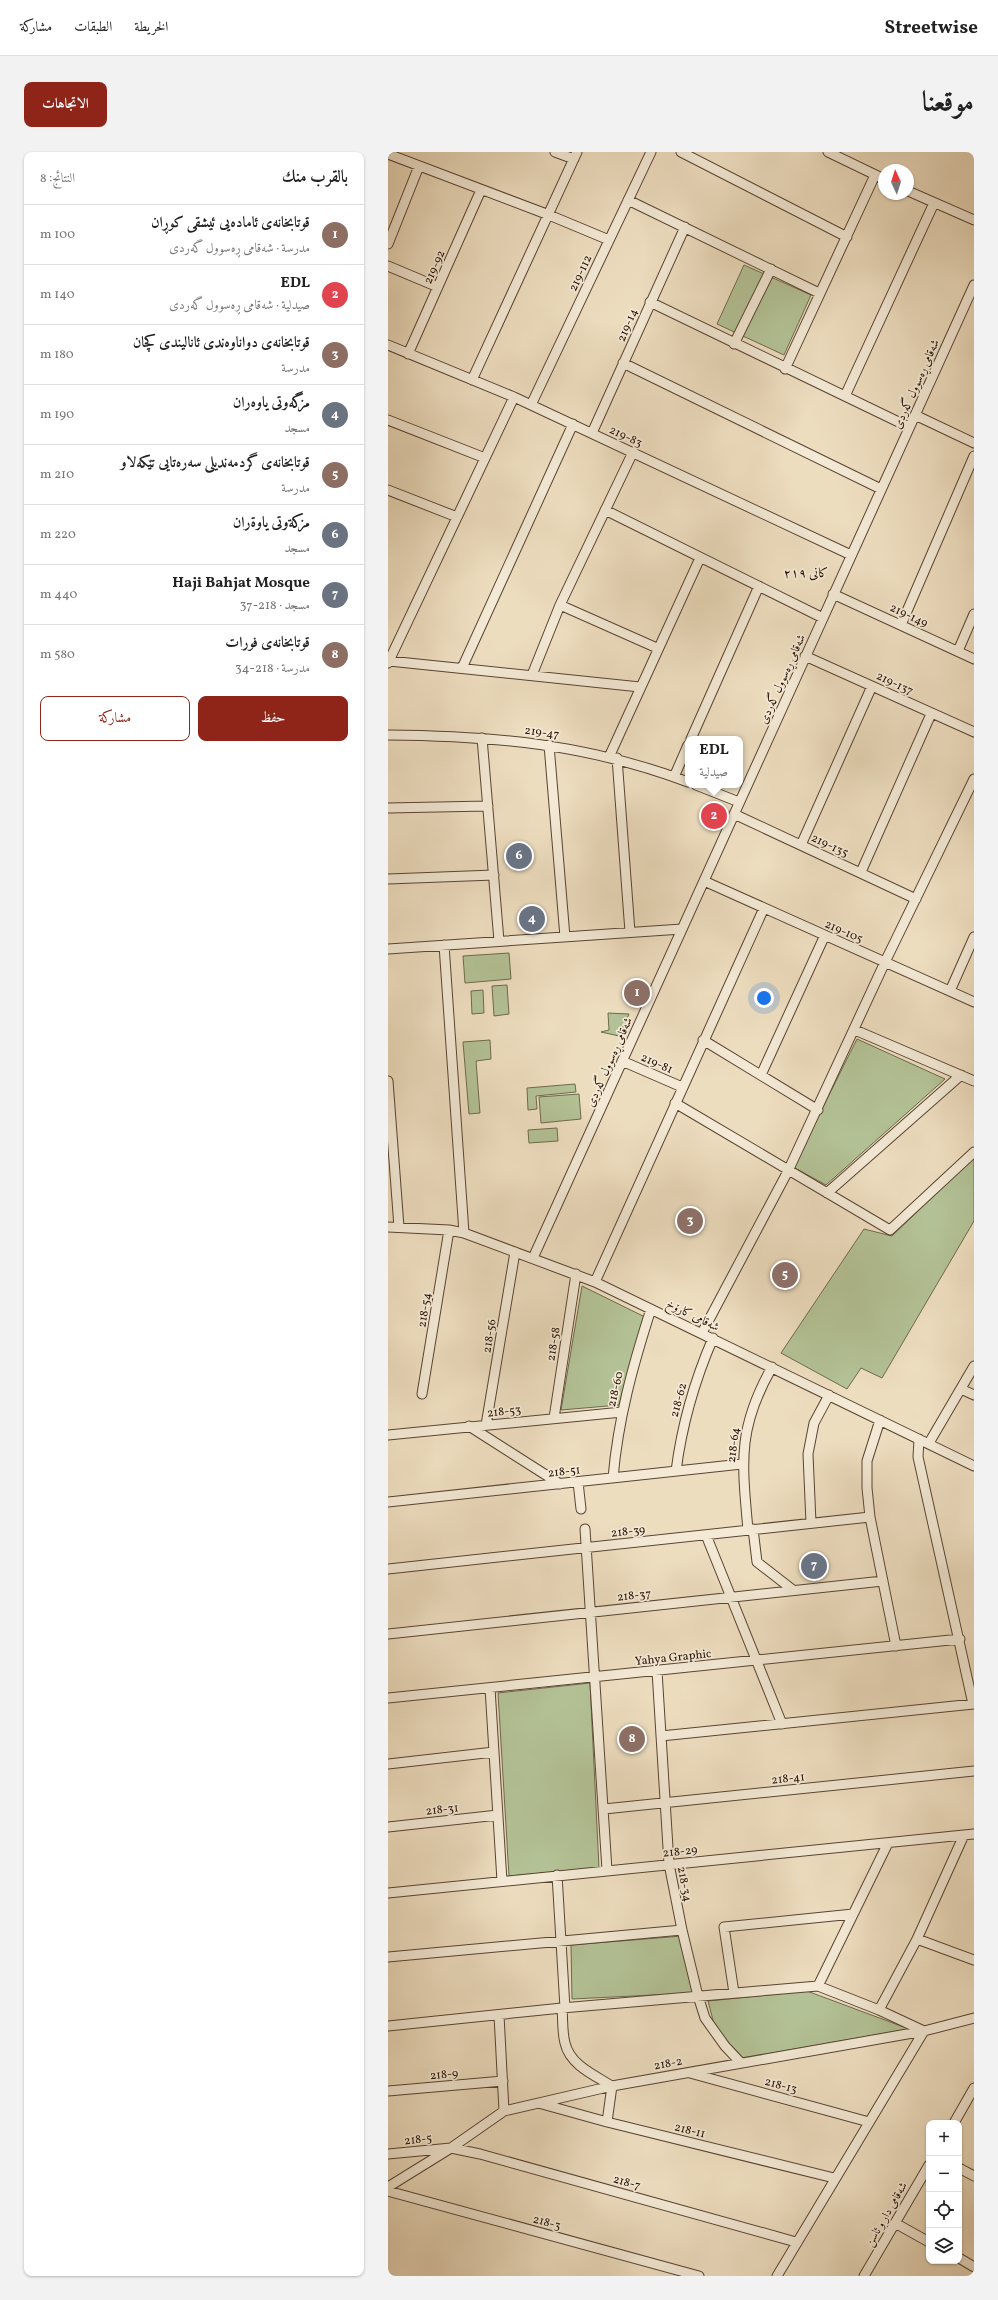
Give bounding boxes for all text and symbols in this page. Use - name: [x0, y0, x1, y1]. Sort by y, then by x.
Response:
- text: Streetwise: [885, 15, 978, 41]
- text: مشاركة: [20, 18, 52, 37]
- text: الطبقات: [74, 18, 112, 37]
- text: الخريطة: [134, 18, 168, 37]
- button: الاتجاهات: [24, 82, 107, 127]
- text: موقعنا: [922, 84, 974, 123]
- north arrow: [878, 164, 914, 200]
- text: بالقرب منك: [282, 166, 348, 189]
- text: النتائج: 8: [40, 170, 75, 188]
- text: قوتابخانەی ئامادەیی ئیشقی کوڕان: [151, 213, 310, 234]
- text: 100 m: [40, 226, 75, 244]
- text: 1: [332, 226, 338, 244]
- text: مدرسة · شەقامی ڕەسوول گەردی: [169, 240, 310, 258]
- street label: 219-92: [420, 248, 449, 287]
- street label: 219-112: [566, 253, 596, 294]
- text: EDL: [281, 273, 310, 294]
- text: 140 m: [40, 286, 74, 304]
- text: 2: [332, 286, 338, 304]
- text: صيدلية · شەقامی ڕەسوول گەردی: [169, 297, 310, 315]
- street label: 219-14: [614, 306, 642, 344]
- text: قوتابخانەی دواناوەندی ئانالیندی كچان: [133, 333, 310, 354]
- street label: شەقامی ڕەسوول گەردی: [888, 336, 945, 432]
- text: 180 m: [40, 346, 74, 364]
- text: 3: [332, 346, 338, 364]
- text: مدرسة: [281, 360, 310, 378]
- text: مزگەوتی یاوەران: [233, 393, 310, 414]
- text: 190 m: [40, 406, 74, 424]
- text: 4: [331, 406, 339, 424]
- text: مسجد: [284, 420, 310, 438]
- street label: 219-83: [606, 422, 645, 452]
- text: قوتابخانەی گردمەندیلی سەرەتایی تێكەلاو: [121, 453, 310, 474]
- text: 210 m: [40, 466, 74, 484]
- text: 5: [332, 466, 338, 484]
- text: مدرسة: [281, 480, 310, 498]
- text: مزكةوتى ياوةران: [233, 513, 310, 534]
- text: 220 m: [40, 526, 76, 544]
- text: 6: [331, 526, 339, 544]
- text: مسجد: [284, 540, 310, 558]
- district label: کانی ٢١٩: [783, 565, 829, 583]
- text: Haji Bahjat Mosque: [172, 573, 310, 594]
- text: 440 m: [40, 586, 77, 604]
- text: 7: [332, 586, 338, 604]
- text: مسجد · 218-37: [240, 597, 310, 615]
- street label: 219-149: [887, 600, 930, 632]
- street label: شەقامی ڕەسوول گەردی: [754, 631, 811, 727]
- text: قوتابخانەی فورات: [225, 633, 310, 654]
- text: 580 m: [40, 646, 75, 664]
- text: 8: [331, 646, 339, 664]
- text: مدرسة · 218-34: [235, 660, 310, 678]
- street label: 219-137: [873, 668, 916, 700]
- button: مشاركة: [40, 696, 190, 741]
- button: حفظ: [198, 696, 348, 741]
- street label: 219-47: [523, 723, 561, 743]
- popup: [685, 736, 743, 788]
- text: EDL: [699, 740, 729, 761]
- text: صيدلية: [699, 764, 728, 782]
- pin: 2: [701, 801, 727, 831]
- street label: 219-135: [808, 830, 851, 862]
- pin: 6: [506, 841, 532, 871]
- pin: 4: [519, 904, 545, 934]
- street label: 219-105: [822, 916, 865, 947]
- pin: 1: [624, 978, 650, 1008]
- your location: [754, 988, 774, 1008]
- street label: شەقامی ڕەسوول گەردی: [581, 1014, 638, 1110]
- street label: 219-81: [638, 1050, 675, 1078]
- pin: 3: [677, 1206, 703, 1236]
- pin: 5: [772, 1260, 798, 1290]
- street label: 218-54: [414, 1292, 436, 1329]
- street label: شەقامی کارۆخ: [662, 1296, 722, 1338]
- street label: 218-56: [479, 1318, 501, 1354]
- street label: 218-58: [543, 1326, 565, 1362]
- street label: 218-60: [604, 1370, 628, 1409]
- street label: 218-62: [667, 1381, 691, 1419]
- street label: 218-53: [486, 1402, 522, 1422]
- street label: 218-64: [724, 1427, 744, 1464]
- street label: 218-51: [547, 1462, 581, 1482]
- street label: 218-39: [610, 1522, 646, 1542]
- pin: 7: [801, 1551, 827, 1581]
- street label: 218-37: [616, 1586, 652, 1606]
- street label: Yahya Graphic: [634, 1646, 712, 1670]
- pin: 8: [619, 1724, 645, 1754]
- street label: 218-41: [771, 1769, 806, 1789]
- street label: 218-31: [425, 1800, 459, 1820]
- street label: 218-29: [662, 1842, 698, 1862]
- street label: 218-34: [673, 1865, 695, 1903]
- street label: 218-2: [653, 2054, 684, 2074]
- street label: 218-9: [429, 2066, 459, 2084]
- street label: 218-13: [763, 2074, 799, 2098]
- street label: 218-11: [673, 2119, 707, 2143]
- map controls: [926, 2120, 962, 2264]
- button: +: [926, 2120, 962, 2156]
- street label: 218-5: [403, 2131, 433, 2149]
- button: −: [926, 2156, 962, 2192]
- street label: 218-7: [611, 2171, 643, 2195]
- street label: شەقامی دار و ئاسن: [862, 2179, 912, 2250]
- button: locate: [926, 2192, 962, 2228]
- street label: 218-3: [531, 2212, 563, 2234]
- button: layers: [926, 2228, 962, 2264]

